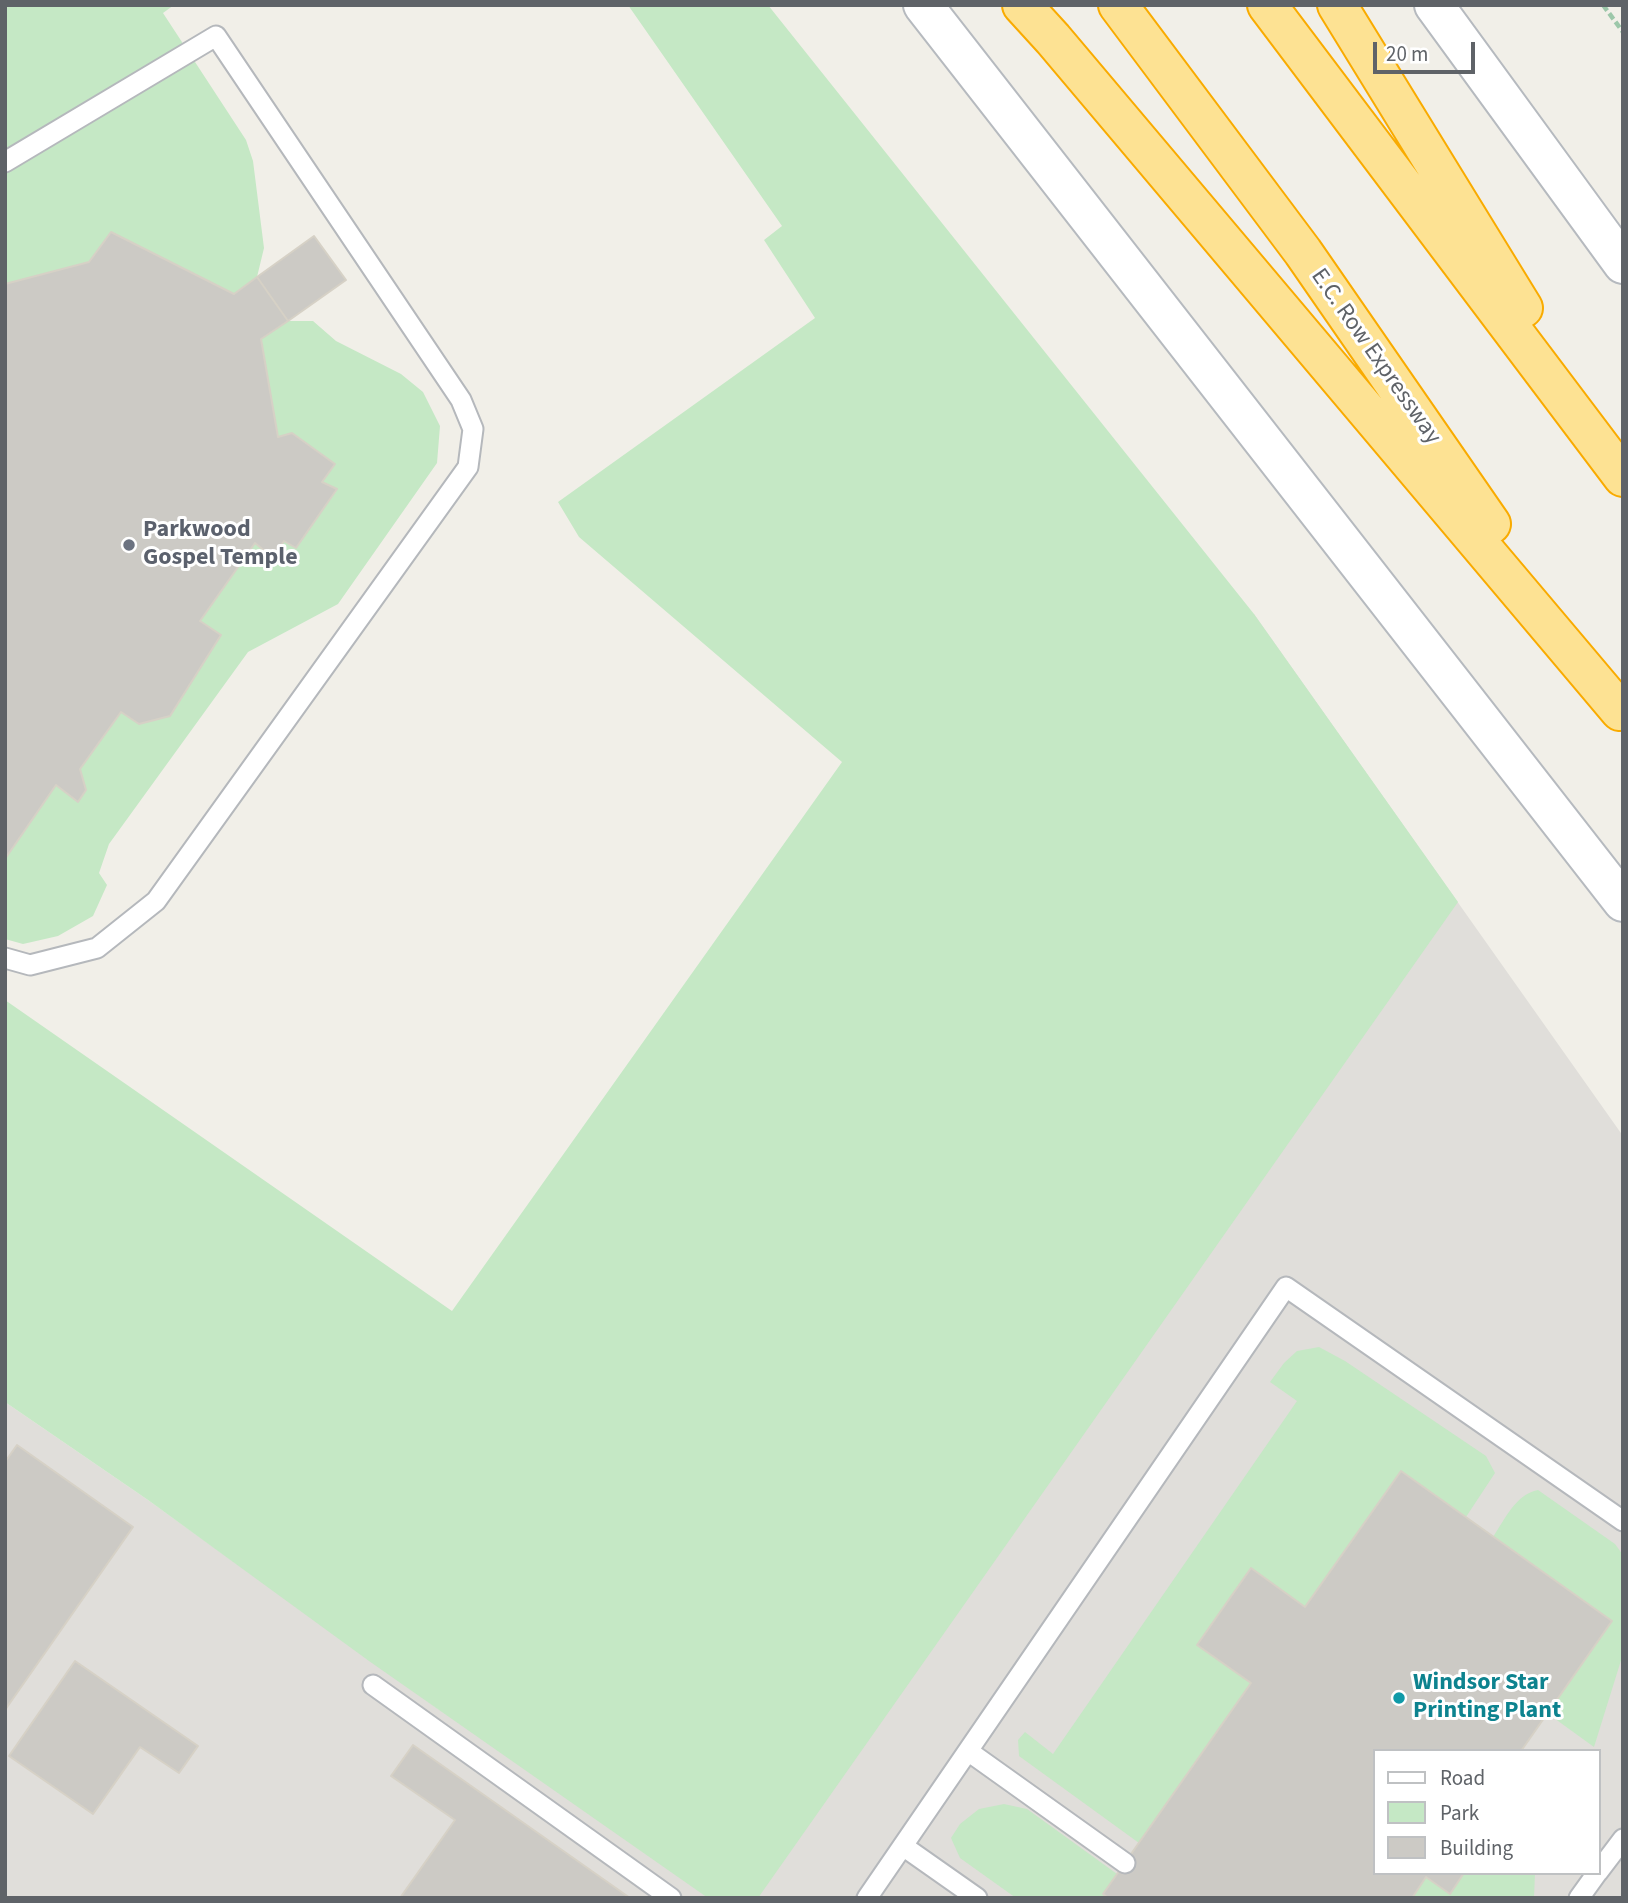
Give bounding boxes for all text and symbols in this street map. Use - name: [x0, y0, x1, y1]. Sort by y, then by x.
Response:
- scale bar: [1376, 28, 1478, 72]
- text: 20 m: [1386, 39, 1428, 69]
- street label: E.C. Row Expressway: [1304, 264, 1446, 450]
- place label: Parkwood Gospel Temple: [143, 517, 298, 573]
- marker: Parkwood Gospel Temple: [121, 537, 137, 553]
- place label: Windsor Star Printing Plant: [1413, 1670, 1561, 1726]
- marker: Windsor Star Printing Plant: [1391, 1690, 1407, 1706]
- legend: [1372, 1749, 1600, 1875]
- text: Road: [1440, 1763, 1485, 1793]
- text: Park: [1440, 1798, 1479, 1828]
- text: Building: [1440, 1833, 1513, 1863]

